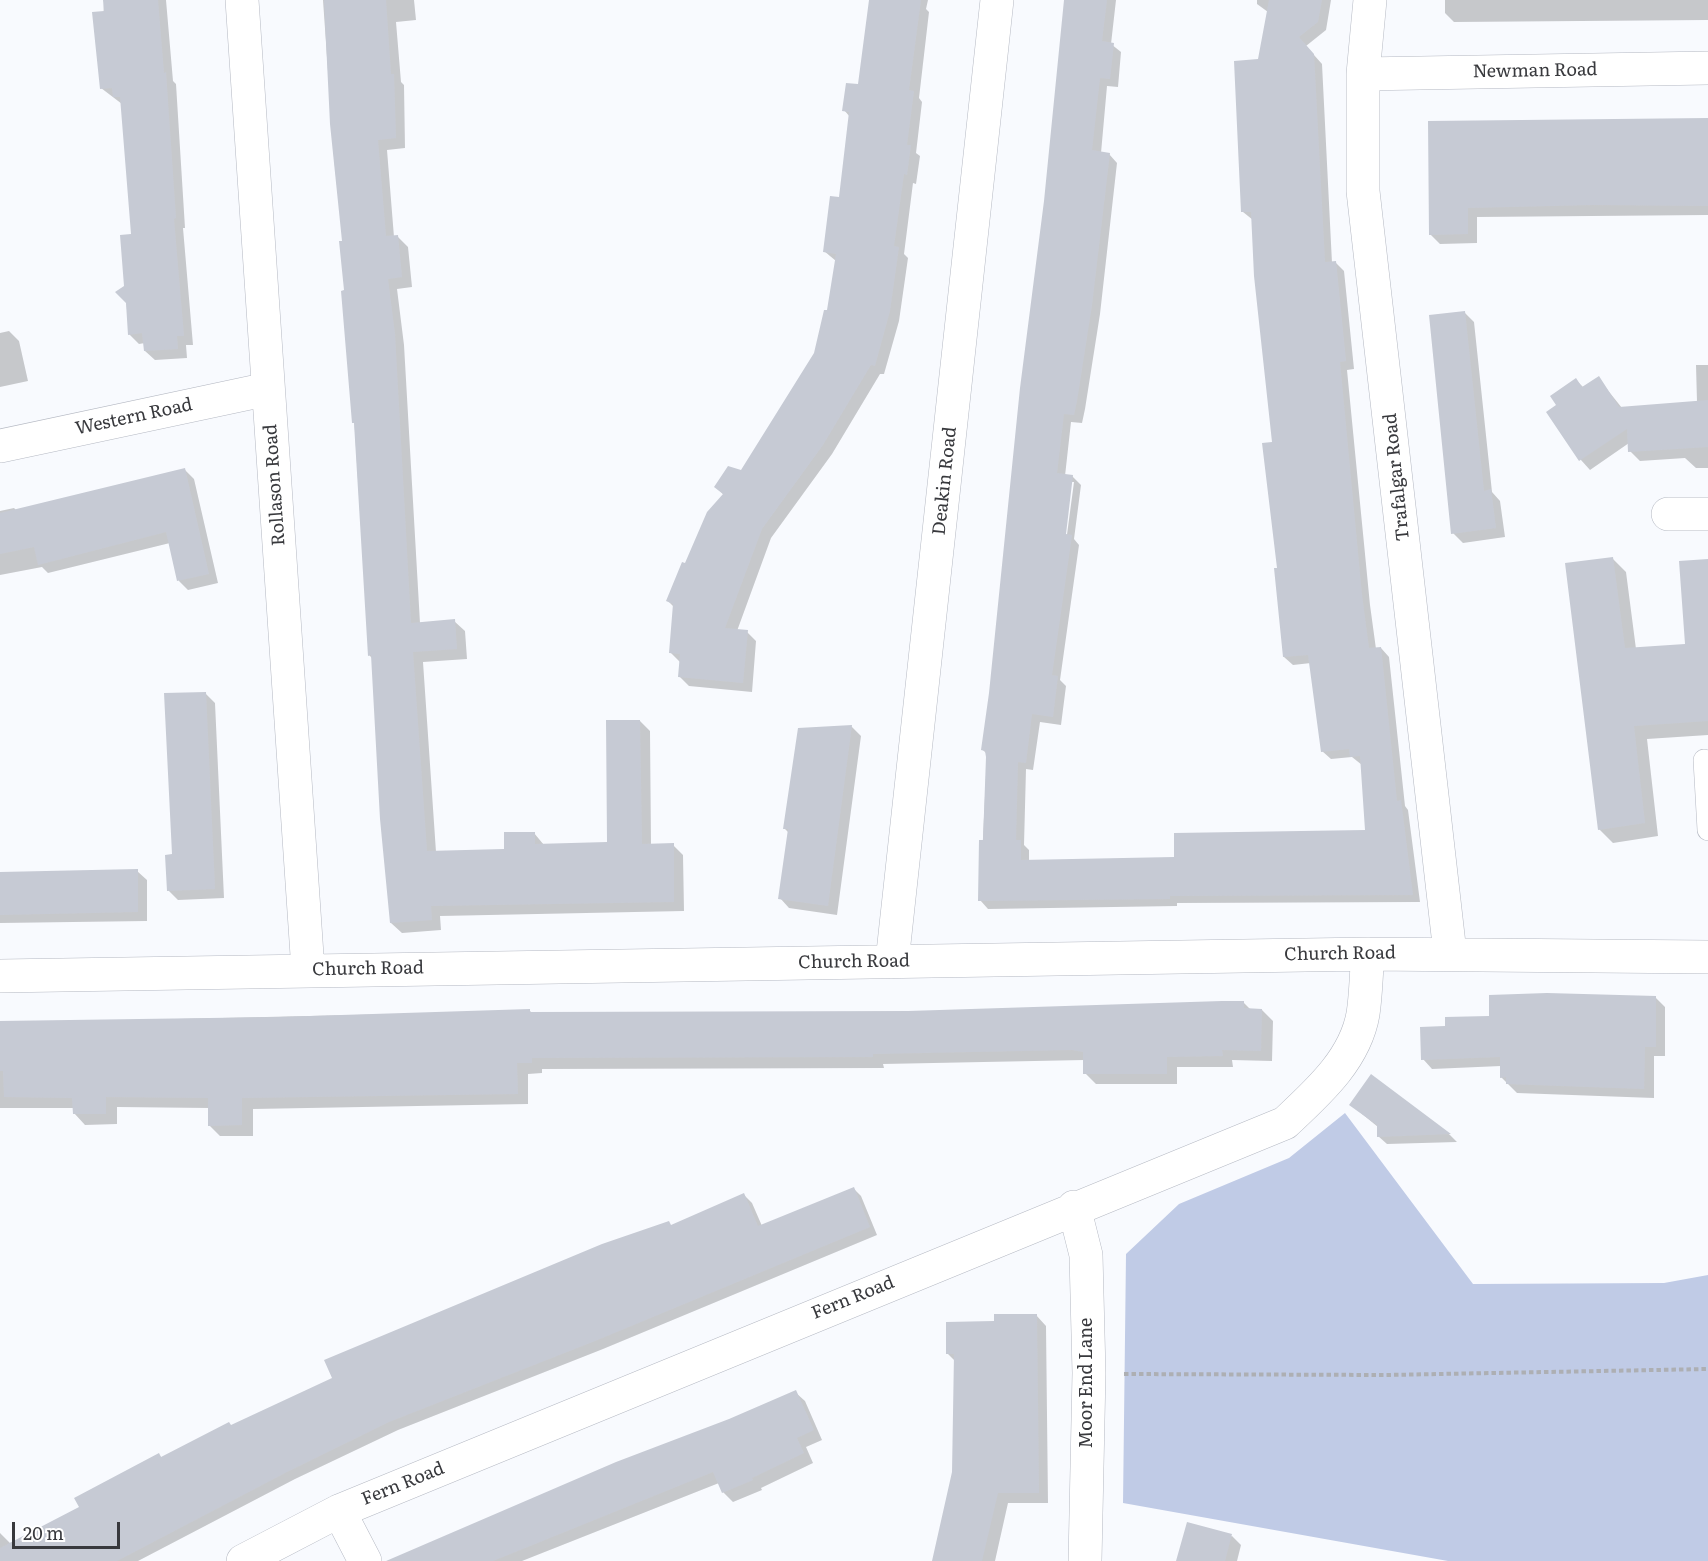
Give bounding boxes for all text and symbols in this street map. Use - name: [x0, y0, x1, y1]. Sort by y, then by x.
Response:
- street label: Newman Road: [1472, 59, 1598, 83]
- street label: Western Road: [74, 394, 194, 440]
- street label: Trafalgar Road: [1380, 412, 1414, 542]
- street label: Rollason Road: [260, 423, 290, 547]
- street label: Deakin Road: [929, 426, 961, 536]
- street label: Church Road: [1284, 942, 1396, 966]
- street label: Church Road: [798, 950, 910, 974]
- street label: Church Road: [312, 957, 424, 981]
- street label: Fern Road: [809, 1272, 897, 1324]
- street label: Moor End Lane: [1076, 1318, 1098, 1448]
- street label: Fern Road: [359, 1458, 447, 1510]
- scale bar: [15, 1510, 123, 1548]
- text: 20 m: [23, 1519, 64, 1546]

